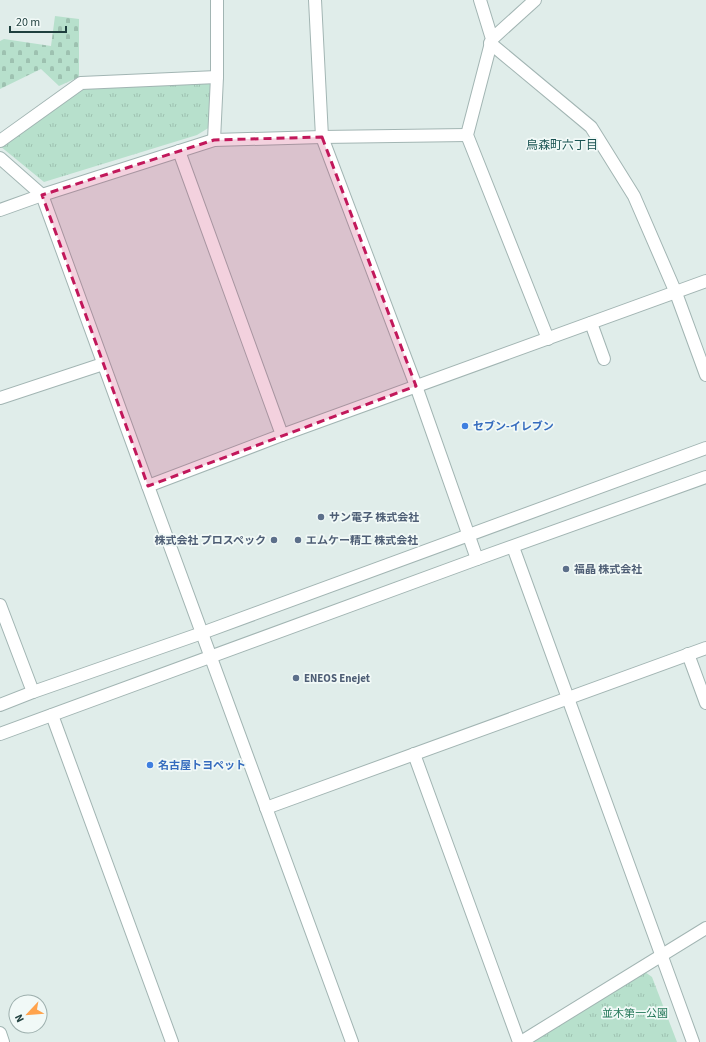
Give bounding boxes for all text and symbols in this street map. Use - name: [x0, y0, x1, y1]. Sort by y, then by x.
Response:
- scale bar: [10, 8, 66, 34]
- text: 20 m: [16, 14, 40, 31]
- district label: 烏森町六丁目: [526, 137, 598, 154]
- place label: セブン-イレブン: [473, 419, 554, 434]
- marker: セブン-イレブン: [460, 421, 470, 431]
- place label: サン電子 株式会社: [329, 510, 419, 525]
- marker: サン電子 株式会社: [316, 512, 326, 522]
- place label: 株式会社 プロスペック: [155, 533, 266, 548]
- place label: エムケー精工 株式会社: [306, 533, 418, 548]
- marker: 株式会社 プロスペック: [269, 535, 279, 545]
- marker: エムケー精工 株式会社: [293, 535, 303, 545]
- place label: 福晶 株式会社: [574, 562, 642, 577]
- marker: 福晶 株式会社: [561, 564, 571, 574]
- place label: ENEOS Enejet: [304, 671, 371, 686]
- marker: ENEOS Enejet: [291, 673, 301, 683]
- place label: 名古屋トヨペット: [158, 758, 246, 773]
- marker: 名古屋トヨペット: [145, 760, 155, 770]
- north arrow: [8, 994, 48, 1034]
- park label: 並木第一公園: [602, 1006, 668, 1021]
- text: N: [11, 1012, 28, 1025]

